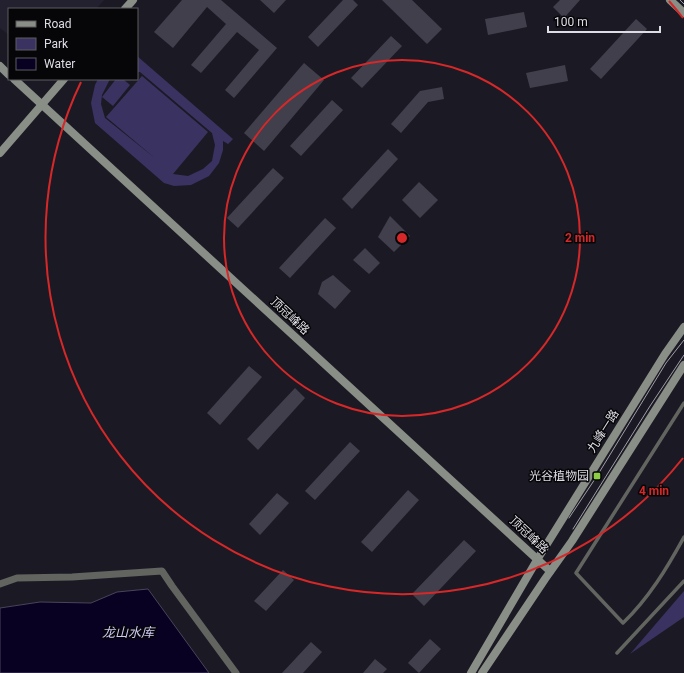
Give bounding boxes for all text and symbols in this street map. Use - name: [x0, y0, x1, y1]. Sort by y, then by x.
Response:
- legend: [8, 8, 138, 80]
- scale bar: [548, 8, 660, 34]
- text: 100 m: [554, 15, 588, 29]
- text: Road: [44, 17, 72, 31]
- text: Park: [44, 37, 69, 51]
- text: Water: [44, 57, 75, 71]
- centre of rings: [395, 231, 409, 245]
- text: 2 min: [565, 231, 595, 245]
- street label: 顶冠峰路: [268, 295, 312, 337]
- street label: 九峰一路: [584, 407, 622, 455]
- place label: 光谷植物园: [529, 469, 589, 483]
- marker: 光谷植物园: [592, 471, 602, 481]
- text: 4 min: [639, 484, 669, 498]
- street label: 顶冠峰路: [507, 514, 551, 556]
- water label: 龙山水库: [102, 625, 156, 640]

